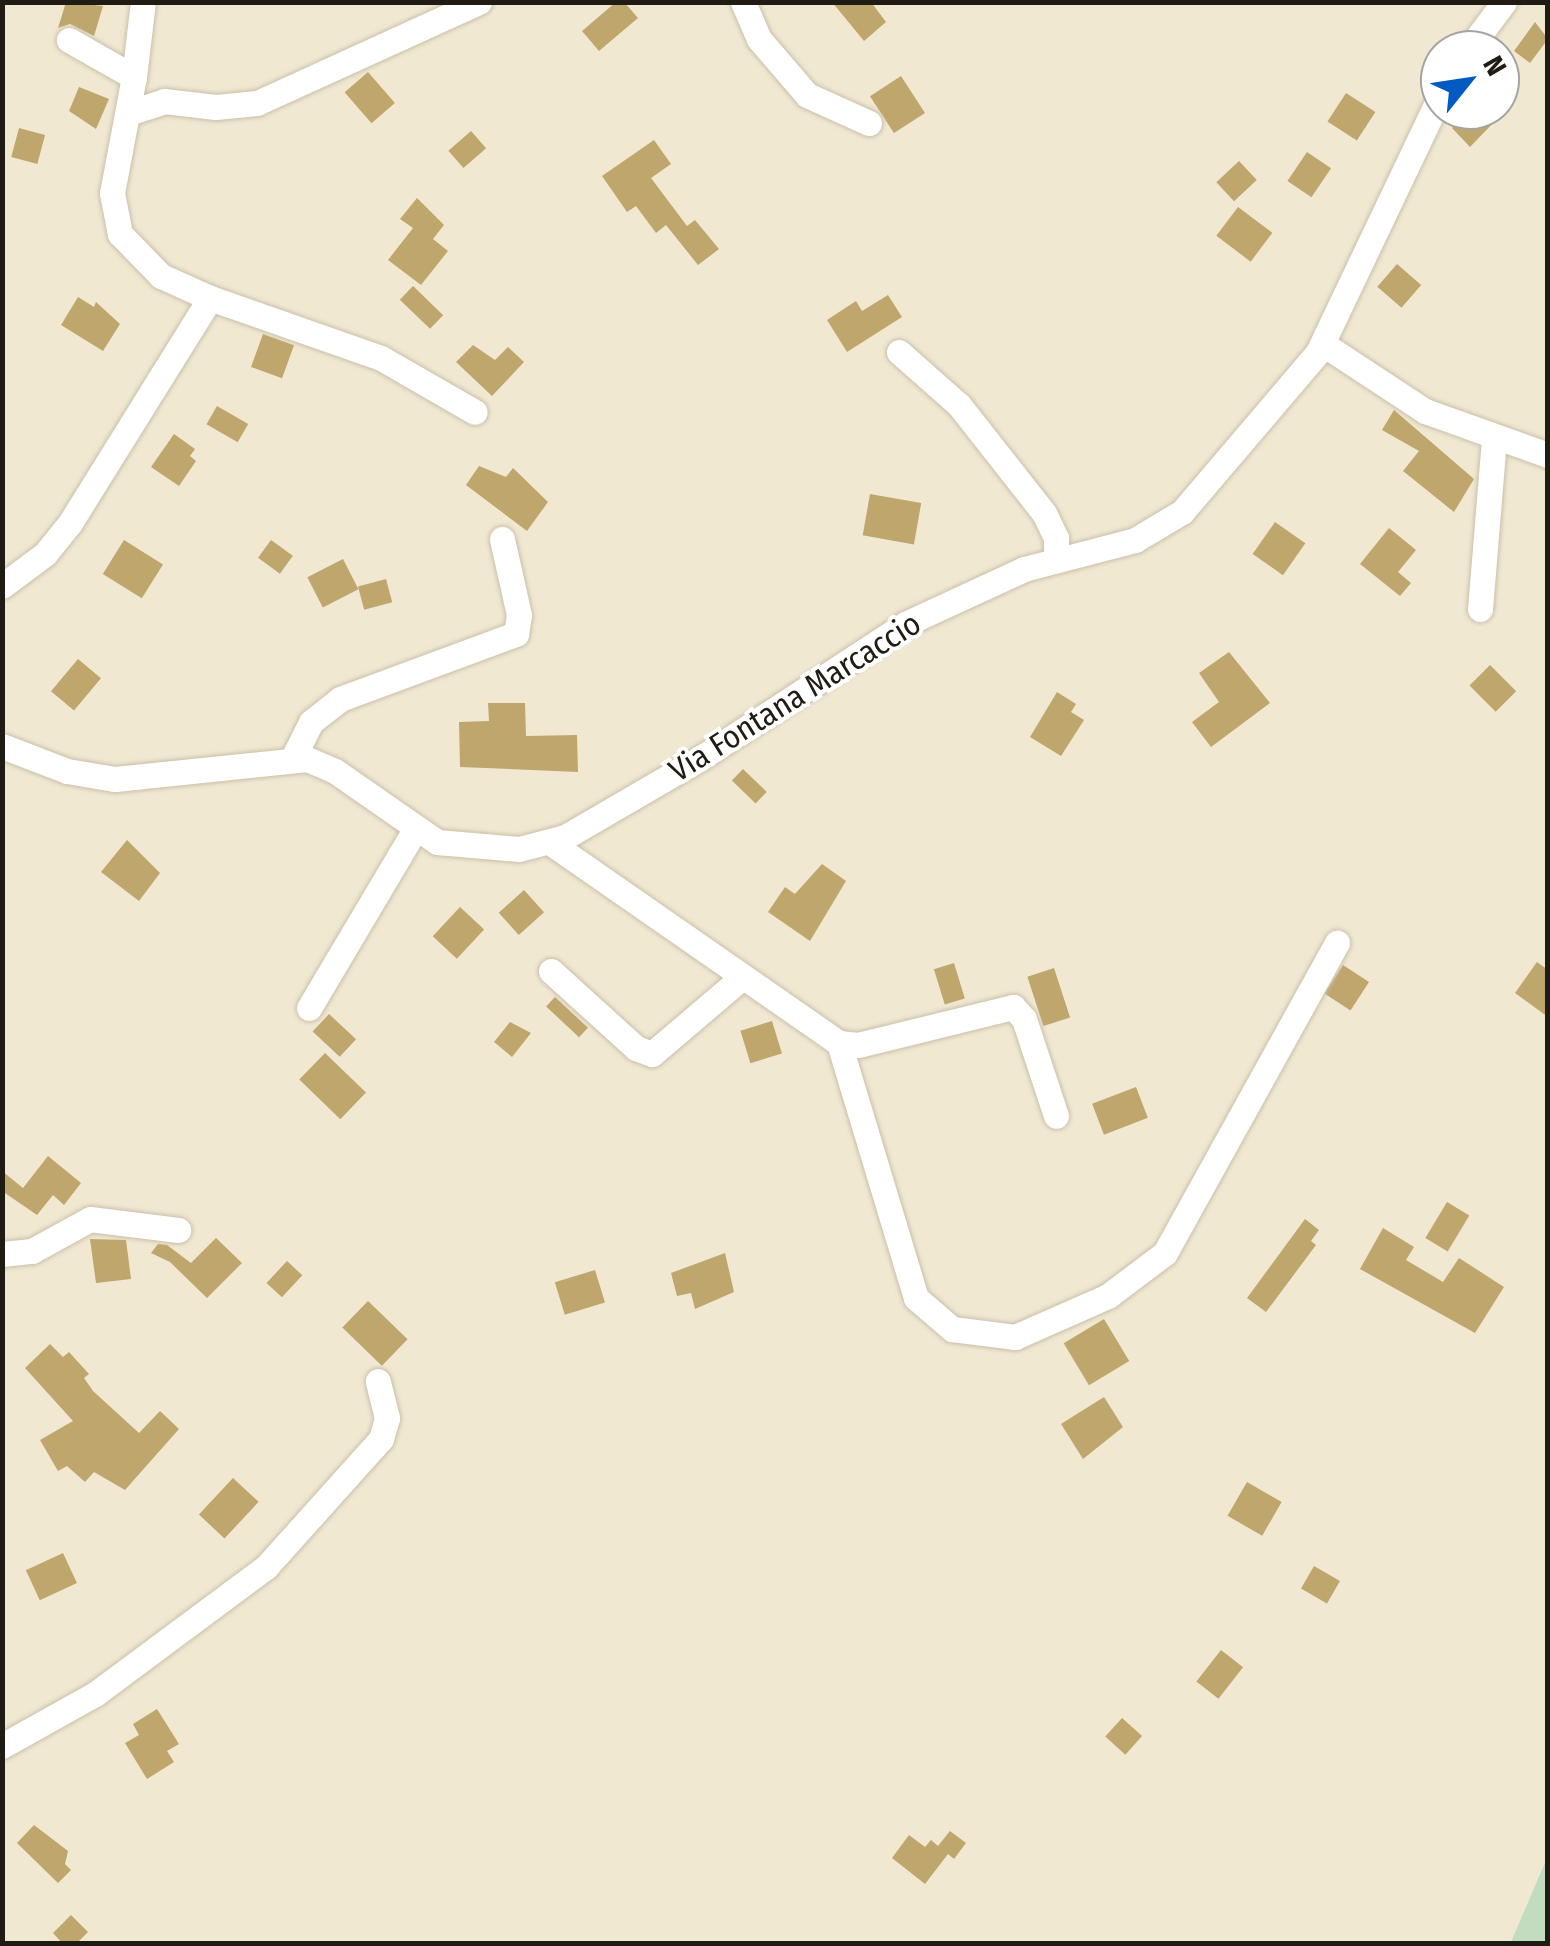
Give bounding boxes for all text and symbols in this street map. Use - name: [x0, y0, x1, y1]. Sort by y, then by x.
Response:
- north arrow: [1420, 30, 1520, 130]
- text: N: [1476, 50, 1513, 81]
- street label: Via Fontana Marcaccio: [662, 604, 928, 790]

